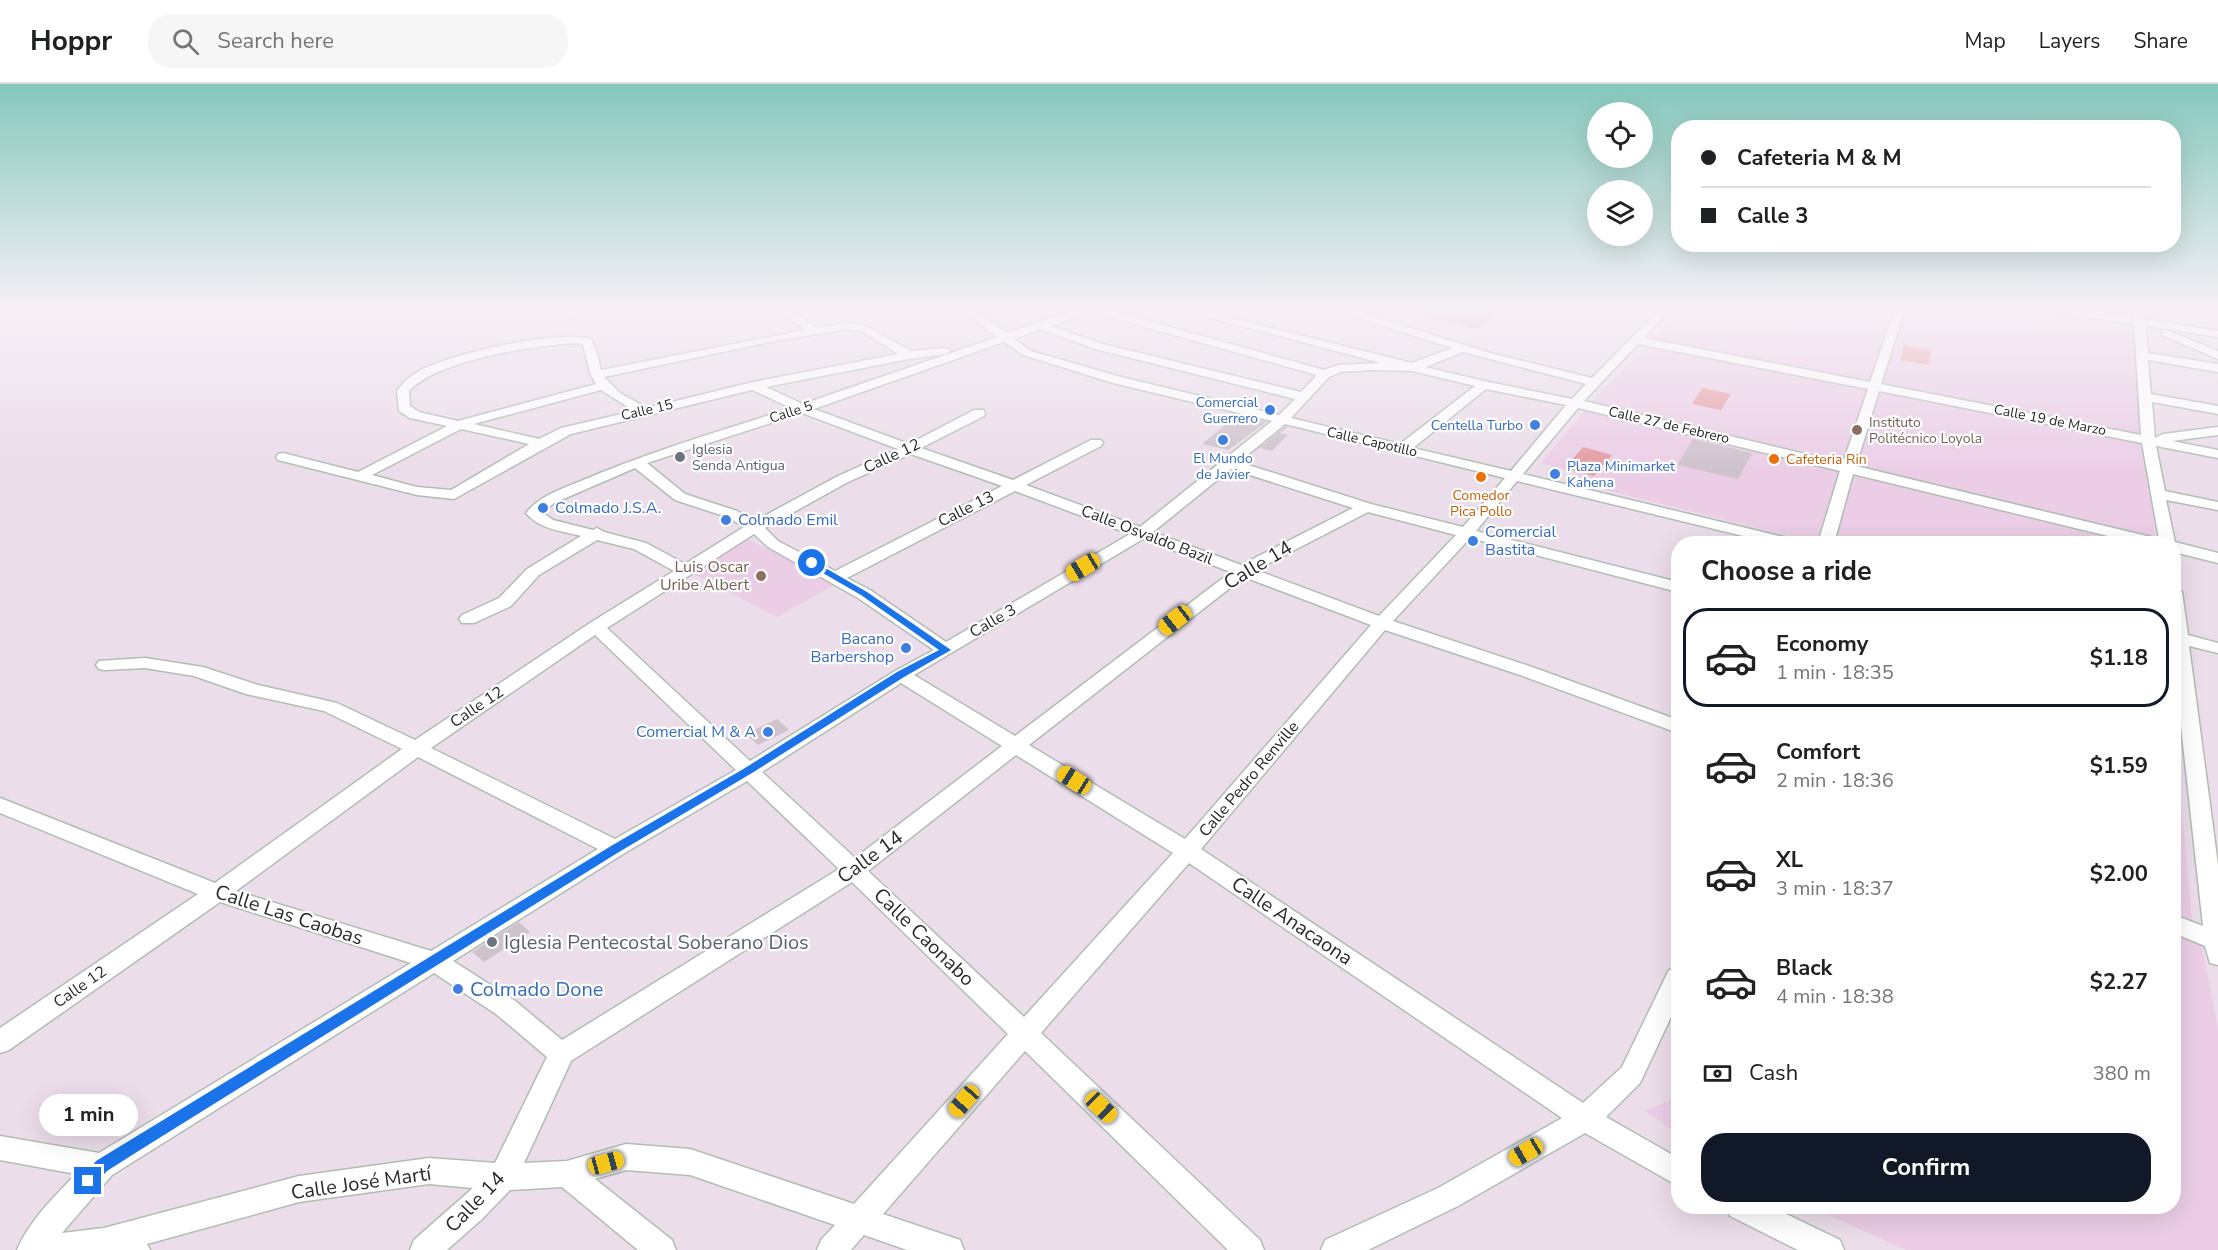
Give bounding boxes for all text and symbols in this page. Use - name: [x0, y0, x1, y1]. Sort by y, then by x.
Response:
- search box: [148, 14, 568, 68]
- text: Hoppr: [30, 22, 112, 60]
- icon: search: [169, 25, 202, 58]
- text: Search here: [217, 26, 334, 56]
- text: Map: [1964, 27, 2006, 55]
- text: Layers: [2039, 27, 2100, 55]
- text: Share: [2133, 27, 2188, 55]
- map controls: [1587, 102, 1653, 246]
- button: locate: [1587, 102, 1653, 168]
- text: Cafeteria M & M: [1737, 143, 1902, 173]
- button: layers: [1587, 180, 1653, 246]
- text: Calle 3: [1737, 201, 1809, 231]
- place label: Comercial Guerrero: [1196, 393, 1259, 428]
- street label: Calle 15: [619, 395, 675, 425]
- street label: Calle 5: [767, 396, 815, 428]
- street label: Calle 19 de Marzo: [1992, 400, 2108, 440]
- street label: Calle 27 de Febrero: [1607, 402, 1732, 448]
- marker: Comercial Guerrero: [1263, 403, 1277, 417]
- place label: Instituto Politécnico Loyola: [1869, 413, 1982, 448]
- place label: Centella Turbo: [1431, 416, 1523, 435]
- marker: Centella Turbo: [1528, 418, 1542, 432]
- street label: Calle Capotillo: [1325, 422, 1419, 462]
- marker: Instituto Politécnico Loyola: [1850, 423, 1864, 437]
- street label: Calle 12: [860, 433, 924, 479]
- marker: El Mundo de Javier: [1216, 433, 1230, 447]
- place label: Iglesia Senda Antigua: [692, 440, 785, 475]
- place label: El Mundo de Javier: [1193, 449, 1253, 484]
- marker: Iglesia Senda Antigua: [673, 450, 687, 464]
- place label: Cafeteria Rin: [1786, 450, 1867, 469]
- marker: Cafeteria Rin: [1767, 452, 1781, 466]
- place label: Plaza Minimarket Kahena: [1567, 457, 1675, 492]
- marker: Plaza Minimarket Kahena: [1548, 467, 1562, 481]
- marker: Comedor Pica Pollo: [1474, 470, 1488, 484]
- street label: Calle 13: [934, 486, 998, 532]
- place label: Comedor Pica Pollo: [1450, 486, 1512, 521]
- place label: Colmado J.S.A.: [555, 497, 661, 519]
- street label: Calle Osvaldo Bazil: [1078, 500, 1216, 570]
- marker: Colmado J.S.A.: [536, 501, 550, 515]
- place label: Colmado Emil: [738, 509, 838, 531]
- marker: Colmado Emil: [719, 513, 733, 527]
- place label: Comercial Bastita: [1485, 521, 1557, 561]
- street label: Calle 14: [1219, 534, 1297, 596]
- marker: Comercial Bastita: [1466, 534, 1480, 548]
- route start: [798, 549, 825, 576]
- car: [1063, 550, 1103, 584]
- text: Choose a ride: [1701, 553, 1872, 590]
- place label: Luis Oscar Uribe Albert: [660, 556, 749, 596]
- marker: Luis Oscar Uribe Albert: [754, 569, 768, 583]
- street label: Calle 3: [966, 599, 1020, 643]
- car: [1155, 602, 1195, 638]
- place label: Bacano Barbershop: [810, 628, 894, 668]
- text: Economy: [1776, 629, 1868, 659]
- icon: car: [1704, 631, 1758, 685]
- marker: Bacano Barbershop: [899, 641, 913, 655]
- text: $1.18: [2090, 643, 2148, 673]
- text: 1 min · 18:35: [1776, 659, 1894, 686]
- street label: Calle 12: [446, 681, 508, 733]
- street label: Calle Pedro Renville: [1194, 716, 1304, 842]
- place label: Comercial M & A: [636, 721, 756, 743]
- marker: Comercial M & A: [761, 725, 775, 739]
- text: Comfort: [1776, 737, 1860, 767]
- icon: car: [1704, 739, 1758, 793]
- text: $1.59: [2090, 751, 2148, 781]
- car: [1054, 763, 1094, 797]
- text: 2 min · 18:36: [1776, 767, 1894, 794]
- street label: Calle 14: [832, 824, 908, 890]
- text: XL: [1776, 845, 1803, 875]
- icon: car: [1704, 847, 1758, 901]
- text: $2.00: [2090, 859, 2148, 889]
- street label: Calle Anacaona: [1226, 870, 1358, 972]
- text: 3 min · 18:37: [1776, 875, 1894, 902]
- street label: Calle Las Caobas: [211, 878, 367, 952]
- street label: Calle Caonabo: [868, 882, 980, 992]
- place label: Iglesia Pentecostal Soberano Dios: [504, 929, 809, 956]
- marker: Iglesia Pentecostal Soberano Dios: [485, 935, 499, 949]
- text: Black: [1776, 953, 1832, 983]
- icon: car: [1704, 955, 1758, 1009]
- street label: Calle 12: [49, 961, 111, 1013]
- text: $2.27: [2090, 967, 2148, 997]
- place label: Colmado Done: [470, 976, 603, 1003]
- marker: Colmado Done: [451, 982, 465, 996]
- text: 4 min · 18:38: [1776, 983, 1894, 1010]
- icon: cash: [1701, 1057, 1734, 1090]
- text: Cash: [1749, 1058, 1798, 1088]
- text: 380 m: [2093, 1060, 2151, 1087]
- car: [945, 1082, 983, 1120]
- car: [1082, 1088, 1120, 1126]
- callout: 1 min: [38, 1094, 138, 1136]
- text: 1 min: [63, 1101, 114, 1128]
- button: Confirm: [1701, 1133, 2151, 1202]
- car: [1506, 1135, 1546, 1169]
- car: [586, 1150, 626, 1176]
- street label: Calle José Martí: [289, 1160, 434, 1206]
- street label: Calle 14: [439, 1166, 511, 1238]
- route end: [74, 1167, 101, 1194]

